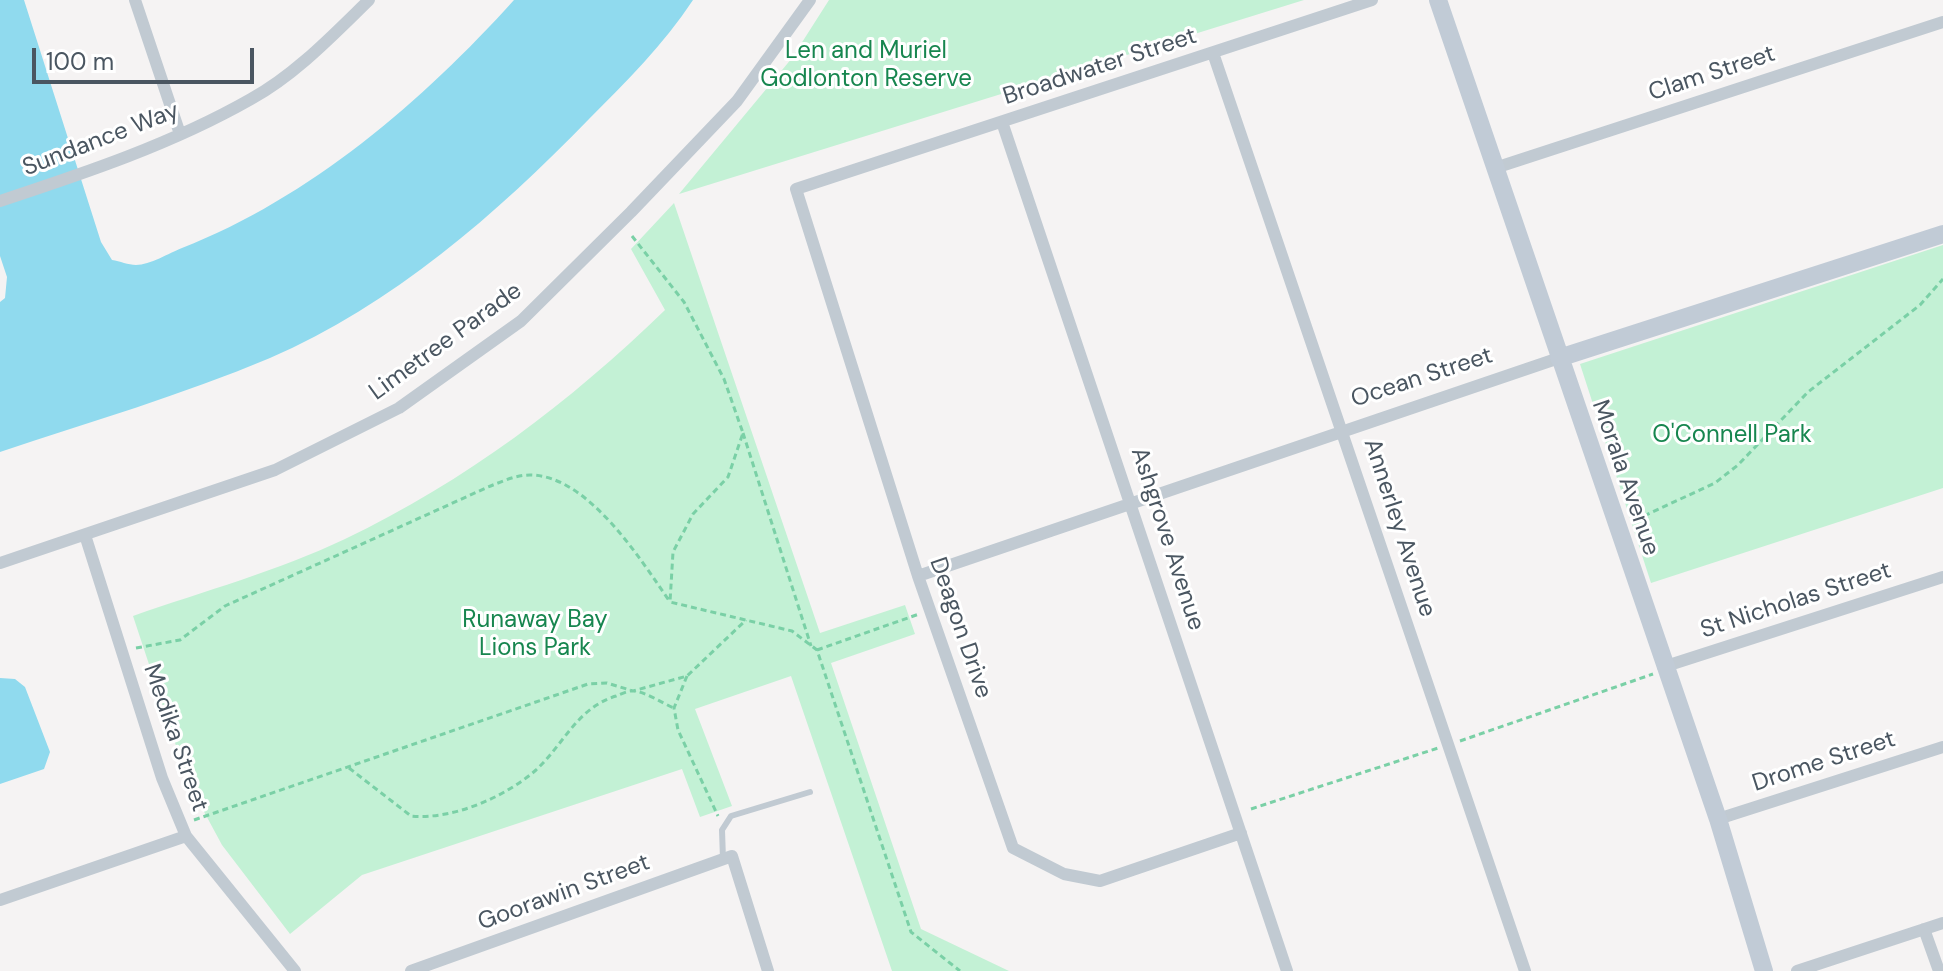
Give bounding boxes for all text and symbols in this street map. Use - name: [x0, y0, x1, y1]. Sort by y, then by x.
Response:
- street label: Broadwater Street: [1000, 22, 1200, 112]
- scale bar: [36, 32, 258, 82]
- park label: Len and Muriel Godlonton Reserve: [760, 38, 972, 94]
- street label: Clam Street: [1645, 40, 1779, 108]
- text: 100 m: [46, 46, 114, 77]
- street label: Sundance Way: [19, 97, 183, 183]
- street label: Limetree Parade: [364, 277, 528, 407]
- street label: Ocean Street: [1348, 342, 1496, 414]
- street label: Morala Avenue: [1585, 396, 1665, 560]
- park label: O'Connell Park: [1652, 422, 1812, 450]
- street label: Annerley Avenue: [1357, 435, 1441, 621]
- street label: Ashgrove Avenue: [1124, 444, 1210, 634]
- street label: Deagon Drive: [922, 554, 998, 702]
- street label: St Nicholas Street: [1697, 557, 1895, 645]
- park label: Runaway Bay Lions Park: [462, 607, 608, 663]
- street label: Medika Street: [136, 660, 214, 816]
- street label: Drome Street: [1749, 725, 1899, 799]
- street label: Goorawin Street: [474, 849, 654, 937]

